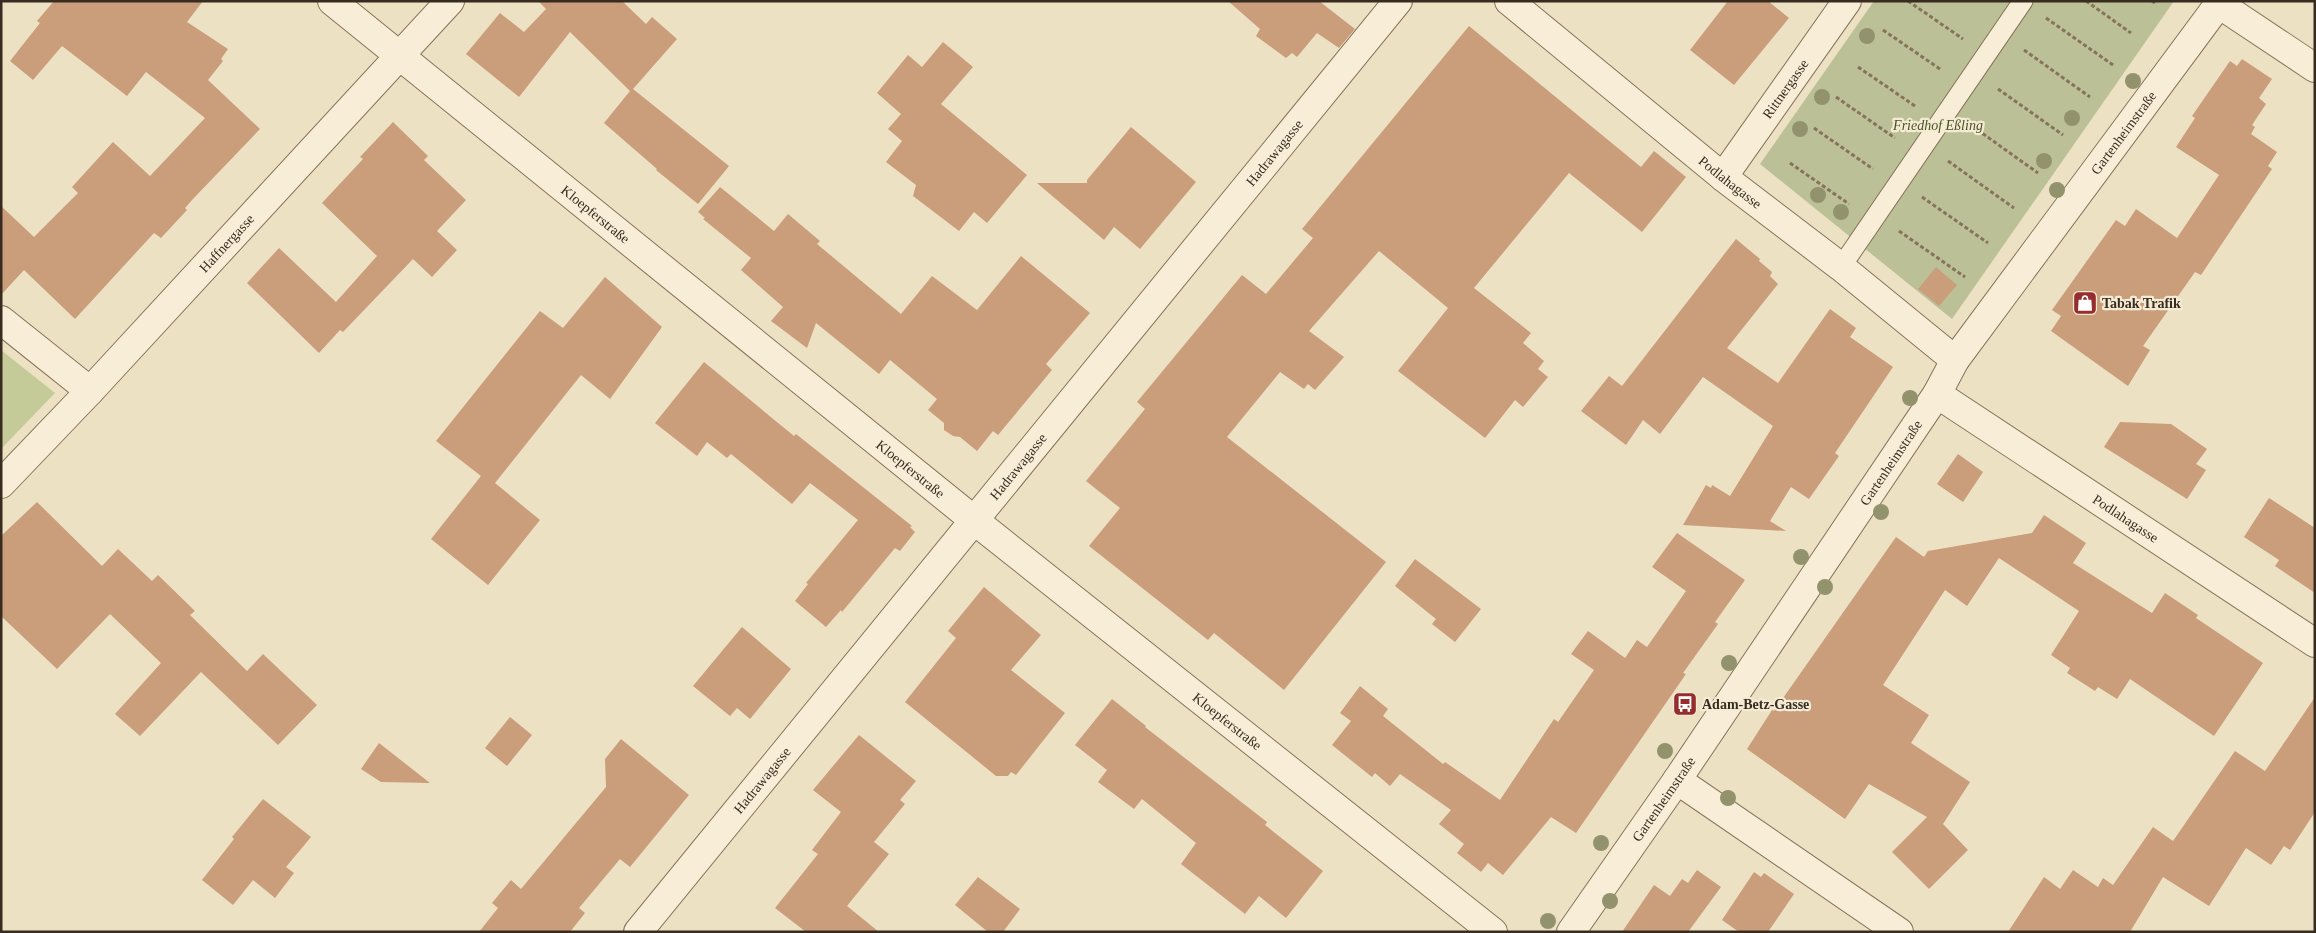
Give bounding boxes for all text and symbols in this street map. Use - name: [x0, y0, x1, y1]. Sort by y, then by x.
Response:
- street label: Rittnergasse: [1760, 56, 1812, 122]
- street label: Gartenheimstraße: [2088, 89, 2159, 178]
- street label: Hadrawagasse: [1243, 117, 1306, 189]
- park label: Friedhof Eßling: [1892, 118, 1983, 133]
- street label: Podlahagasse: [1696, 153, 1764, 212]
- street label: Kloepferstraße: [558, 183, 632, 247]
- street label: Haffnergasse: [196, 211, 257, 276]
- shop icon: Tabak Trafik: [2072, 290, 2098, 316]
- place label: Tabak Trafik: [2102, 296, 2181, 311]
- street label: Gartenheimstraße: [1857, 417, 1925, 508]
- street label: Hadrawagasse: [987, 431, 1050, 503]
- street label: Kloepferstraße: [873, 437, 947, 501]
- street label: Podlahagasse: [2090, 492, 2161, 546]
- street label: Kloepferstraße: [1190, 690, 1264, 753]
- bus stop icon: Adam-Betz-Gasse: [1672, 691, 1698, 717]
- place label: Adam-Betz-Gasse: [1702, 697, 1809, 712]
- street label: Hadrawagasse: [731, 744, 794, 817]
- street label: Gartenheimstraße: [1629, 754, 1698, 845]

